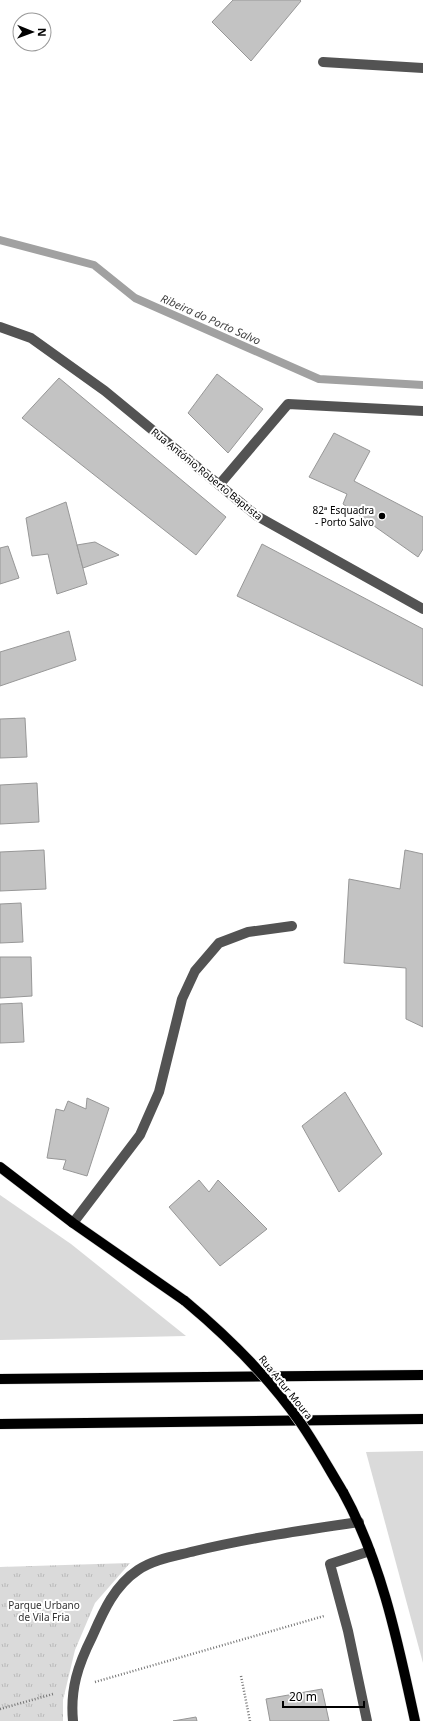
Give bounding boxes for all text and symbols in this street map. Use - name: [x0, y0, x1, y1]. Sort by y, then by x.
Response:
- north arrow: [12, 12, 52, 52]
- text: N: [35, 28, 50, 37]
- water label: Ribeira do Porto Salvo: [159, 290, 263, 348]
- street label: Rua António Roberto Baptista: [149, 425, 265, 523]
- place label: 82ª Esquadra - Porto Salvo: [312, 503, 374, 529]
- marker: 82ª Esquadra - Porto Salvo: [377, 511, 387, 521]
- street label: Rua Artur Moura: [256, 1352, 316, 1422]
- park label: Parque Urbano de Vila Fria: [8, 1598, 80, 1624]
- scale bar: [283, 1683, 364, 1709]
- text: 20 m: [289, 1688, 317, 1705]

